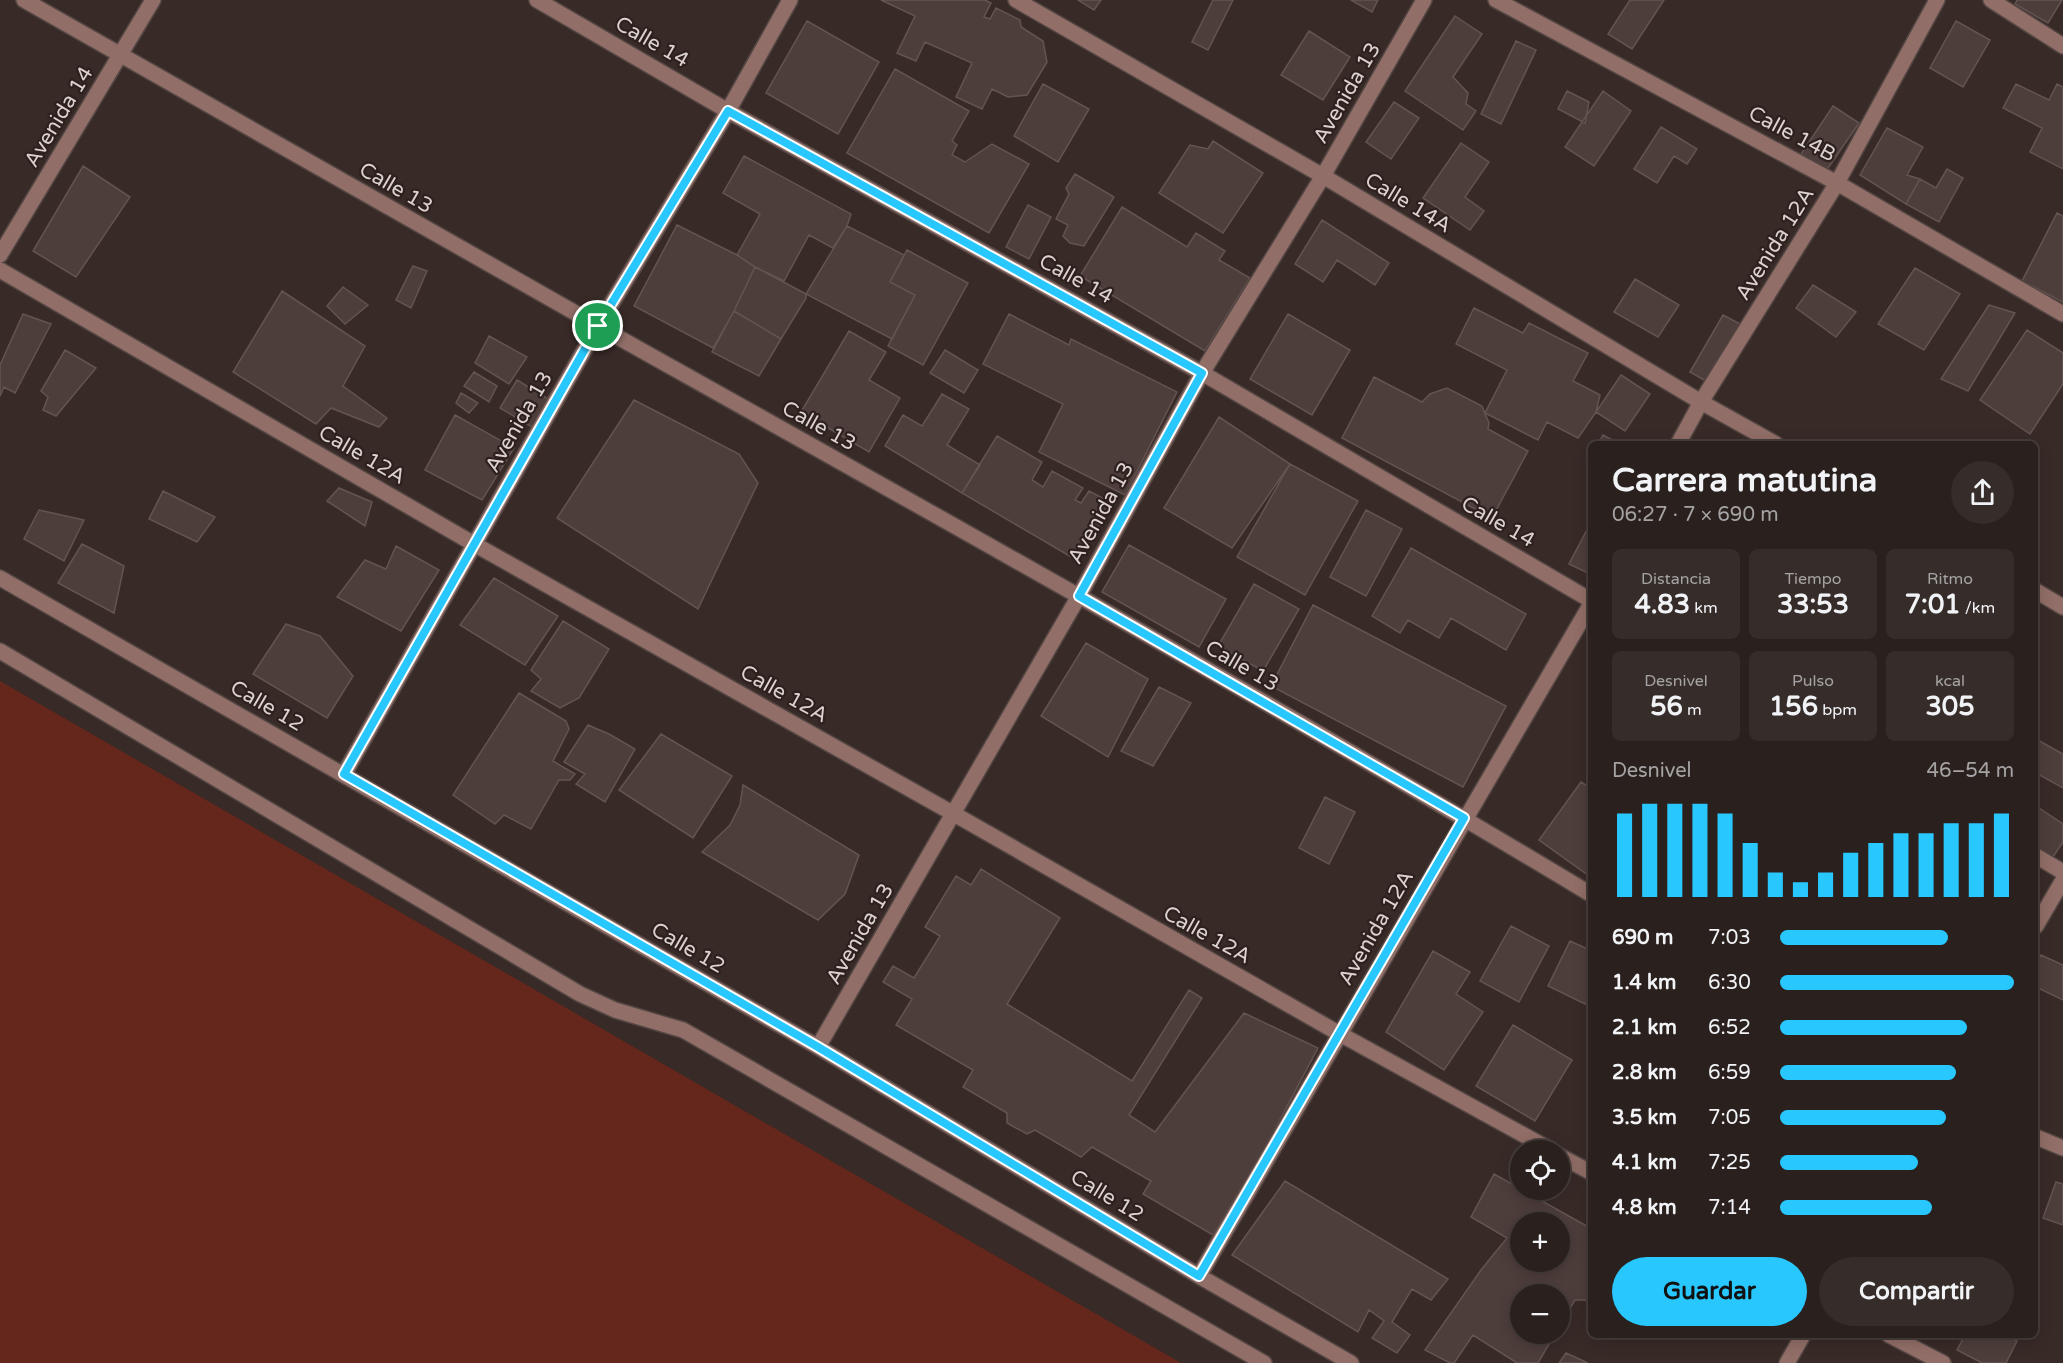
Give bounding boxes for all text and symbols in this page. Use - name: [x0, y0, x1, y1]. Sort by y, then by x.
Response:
- street label: Calle 14: [611, 11, 693, 73]
- street label: Avenida 13: [1308, 38, 1386, 148]
- street label: Avenida 14: [19, 62, 99, 172]
- street label: Calle 14B: [1744, 101, 1840, 167]
- street label: Calle 13: [355, 157, 437, 219]
- street label: Calle 14A: [1360, 167, 1456, 239]
- street label: Avenida 12A: [1730, 183, 1820, 305]
- street label: Calle 14: [1035, 249, 1117, 309]
- pin: [572, 300, 623, 351]
- icon: arrive: [581, 309, 614, 342]
- street label: Avenida 13: [480, 367, 558, 477]
- street label: Calle 13: [778, 396, 860, 456]
- street label: Calle 12A: [314, 420, 410, 490]
- street label: Avenida 13: [1063, 458, 1139, 568]
- text: Carrera matutina: [1612, 461, 1877, 500]
- button: share: [1951, 461, 2014, 524]
- street label: Calle 14: [1457, 491, 1539, 553]
- text: 06:27 · 7 × 690 m: [1612, 503, 1779, 527]
- text: Distancia: [1641, 569, 1711, 589]
- text: Tiempo: [1784, 569, 1842, 589]
- text: Ritmo: [1927, 569, 1973, 589]
- text: 4.83: [1634, 589, 1690, 620]
- text: 33:53: [1777, 589, 1849, 620]
- text: 7:01: [1905, 589, 1961, 620]
- text: km: [1690, 598, 1718, 618]
- text: /km: [1961, 598, 1995, 618]
- street label: Calle 13: [1201, 635, 1283, 697]
- street label: Calle 12A: [736, 660, 832, 728]
- text: Desnivel: [1644, 671, 1708, 691]
- text: Pulso: [1792, 671, 1834, 691]
- text: kcal: [1935, 671, 1965, 691]
- street label: Calle 12: [226, 675, 308, 737]
- text: 56: [1650, 691, 1683, 722]
- text: 156: [1769, 691, 1818, 722]
- text: 305: [1926, 691, 1974, 722]
- text: m: [1683, 700, 1702, 720]
- text: bpm: [1818, 700, 1857, 720]
- text: Desnivel: [1612, 759, 1691, 783]
- text: 46–54 m: [1927, 759, 2014, 783]
- street label: Avenida 12A: [1333, 866, 1419, 990]
- street label: Avenida 13: [821, 879, 899, 989]
- street label: Calle 12A: [1159, 901, 1255, 969]
- street label: Calle 12: [647, 917, 729, 979]
- text: 690 m: [1612, 926, 1673, 950]
- text: 7:03: [1708, 926, 1751, 950]
- text: 1.4 km: [1612, 971, 1676, 995]
- text: 6:30: [1708, 971, 1751, 995]
- text: 2.1 km: [1612, 1016, 1677, 1040]
- text: 6:52: [1708, 1016, 1751, 1040]
- text: 2.8 km: [1612, 1061, 1677, 1085]
- text: 6:59: [1708, 1061, 1751, 1085]
- text: 3.5 km: [1612, 1106, 1677, 1130]
- text: 7:05: [1708, 1106, 1751, 1130]
- map controls: [1510, 1140, 1570, 1344]
- button: locate: [1510, 1140, 1570, 1200]
- text: 4.1 km: [1612, 1151, 1677, 1175]
- text: 7:25: [1708, 1151, 1751, 1175]
- street label: Calle 12: [1066, 1165, 1148, 1227]
- text: 4.8 km: [1612, 1196, 1677, 1220]
- text: 7:14: [1708, 1196, 1751, 1220]
- button: +: [1510, 1212, 1570, 1272]
- button: Guardar: [1612, 1257, 1807, 1326]
- button: Compartir: [1819, 1257, 2014, 1326]
- button: −: [1510, 1284, 1570, 1344]

